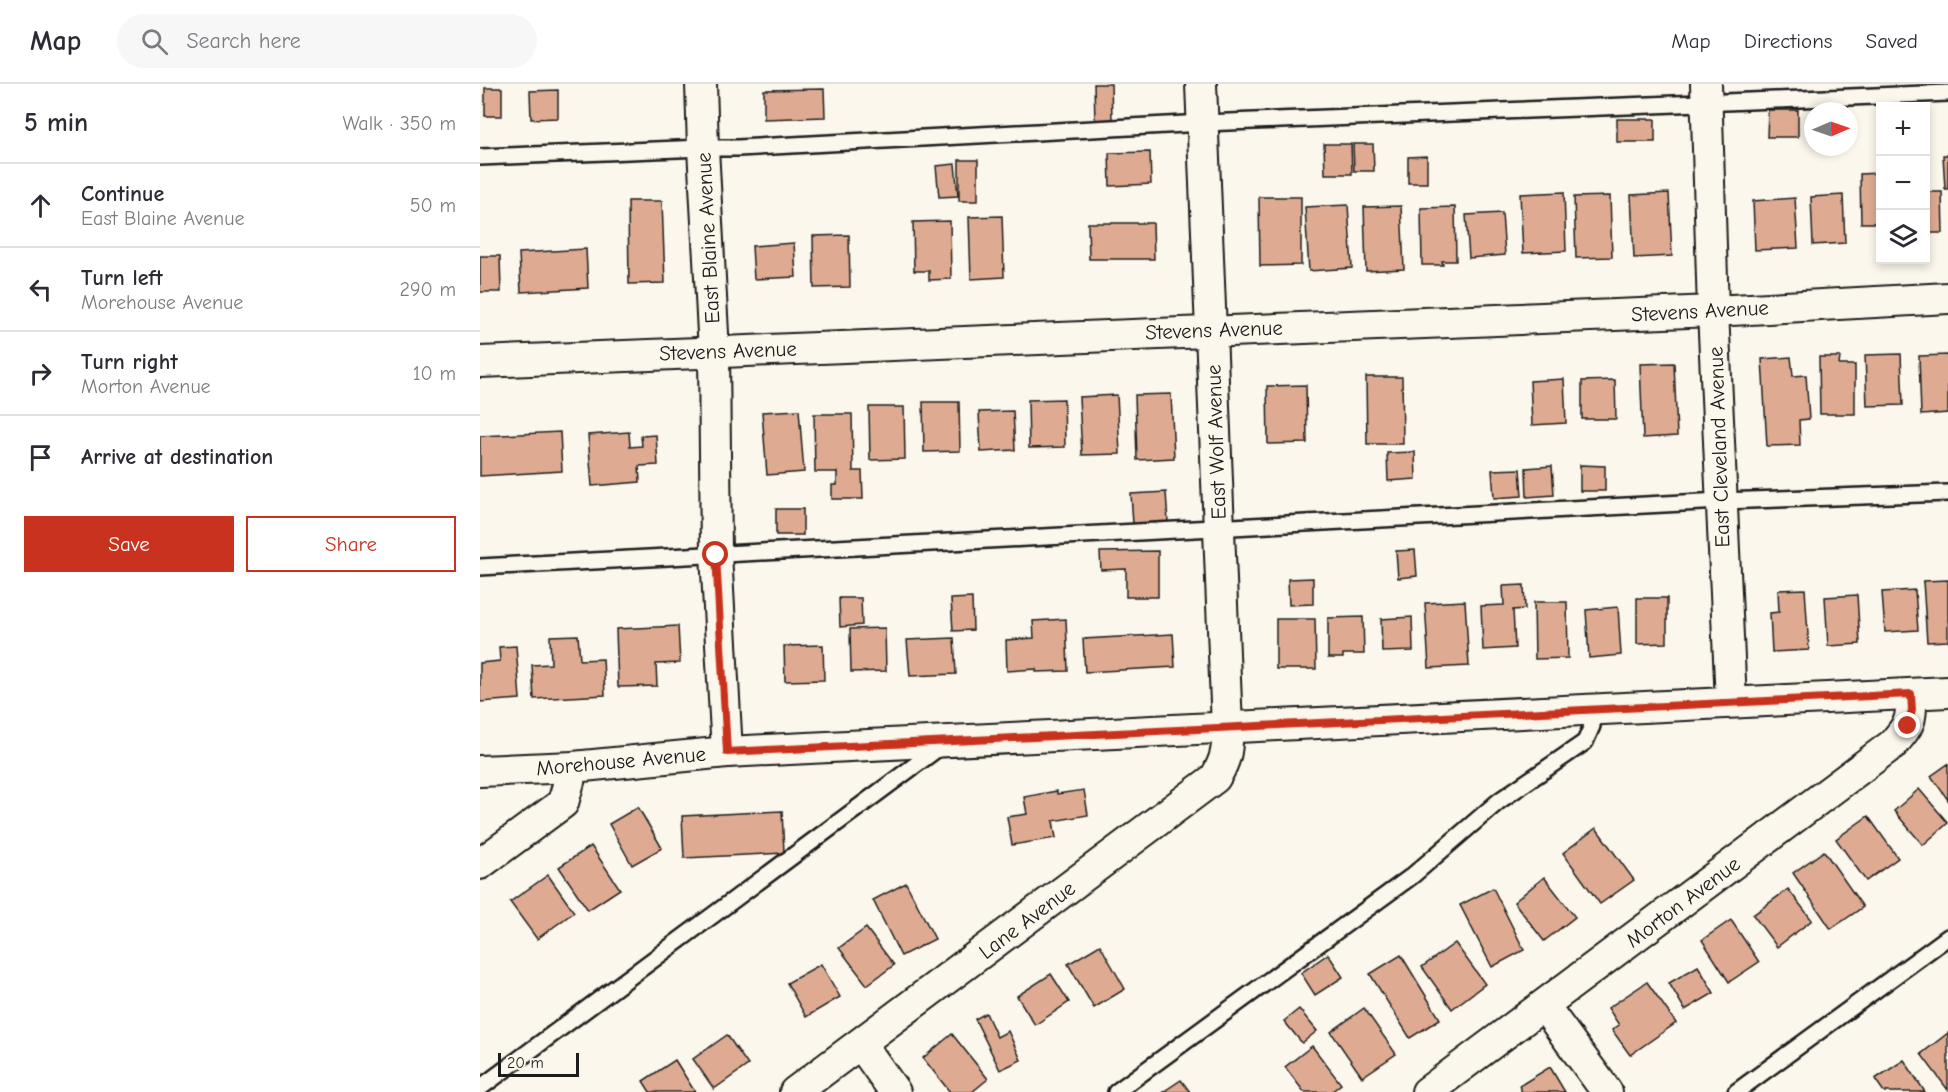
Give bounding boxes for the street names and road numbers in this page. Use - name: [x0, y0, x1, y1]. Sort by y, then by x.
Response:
- street label: East Blaine Avenue: [692, 152, 724, 324]
- street label: Stevens Avenue: [1631, 295, 1769, 327]
- street label: Stevens Avenue: [1145, 316, 1283, 344]
- street label: Stevens Avenue: [659, 337, 797, 365]
- street label: East Cleveland Avenue: [1703, 346, 1735, 548]
- street label: East Wolf Avenue: [1201, 364, 1231, 520]
- street label: Morehouse Avenue: [535, 742, 707, 780]
- street label: Morton Avenue: [1621, 851, 1745, 953]
- street label: Lane Avenue: [974, 876, 1080, 964]

